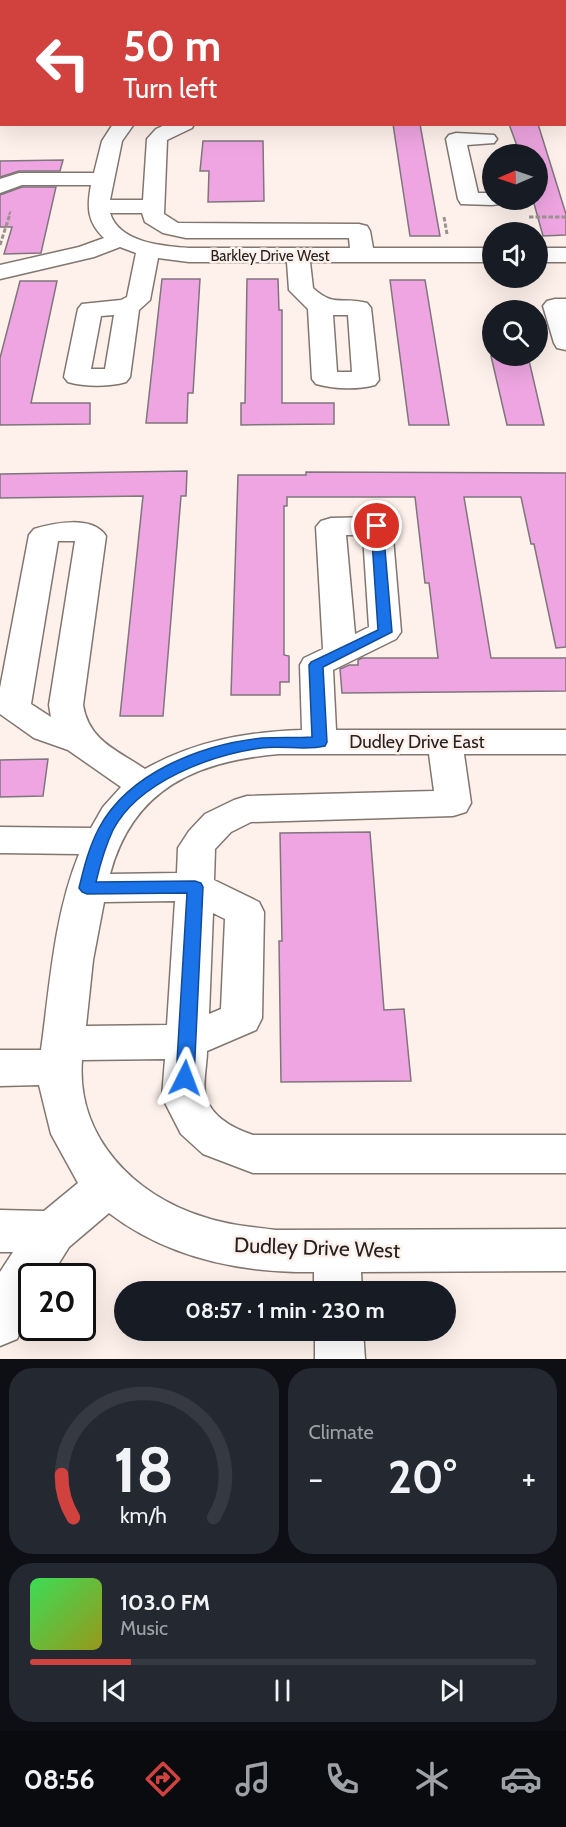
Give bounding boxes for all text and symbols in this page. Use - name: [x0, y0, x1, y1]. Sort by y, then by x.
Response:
- text: 50 m: [123, 20, 221, 72]
- icon: left: [24, 24, 102, 102]
- text: Turn left: [123, 72, 217, 105]
- north arrow: [482, 144, 548, 210]
- map controls: [482, 144, 548, 366]
- button: sound: [482, 222, 548, 288]
- street label: Barkley Drive West: [210, 247, 330, 265]
- button: search: [482, 300, 548, 366]
- pin: [351, 500, 402, 551]
- icon: arrive: [360, 509, 393, 542]
- street label: Dudley Drive East: [349, 731, 485, 753]
- position arrow: [153, 1046, 217, 1110]
- street label: Dudley Drive West: [234, 1232, 400, 1263]
- speed limit sign: 20: [18, 1263, 96, 1341]
- text: 08:57 · 1 min · 230 m: [185, 1297, 385, 1324]
- text: Climate: [309, 1420, 374, 1444]
- text: 18: [113, 1432, 174, 1508]
- text: 20°: [388, 1450, 457, 1504]
- text: −: [309, 1458, 323, 1498]
- text: +: [521, 1458, 536, 1498]
- text: km/h: [120, 1502, 167, 1528]
- text: 103.0 FM: [120, 1589, 210, 1616]
- text: Music: [120, 1616, 168, 1640]
- icon: previous: [98, 1674, 131, 1707]
- icon: pause: [266, 1674, 299, 1707]
- icon: next: [435, 1674, 468, 1707]
- icon: directions: [142, 1758, 184, 1800]
- icon: music: [232, 1758, 274, 1800]
- icon: phone: [321, 1758, 363, 1800]
- icon: climate: [411, 1758, 453, 1800]
- icon: car: [500, 1758, 542, 1800]
- text: 08:56: [24, 1763, 95, 1796]

